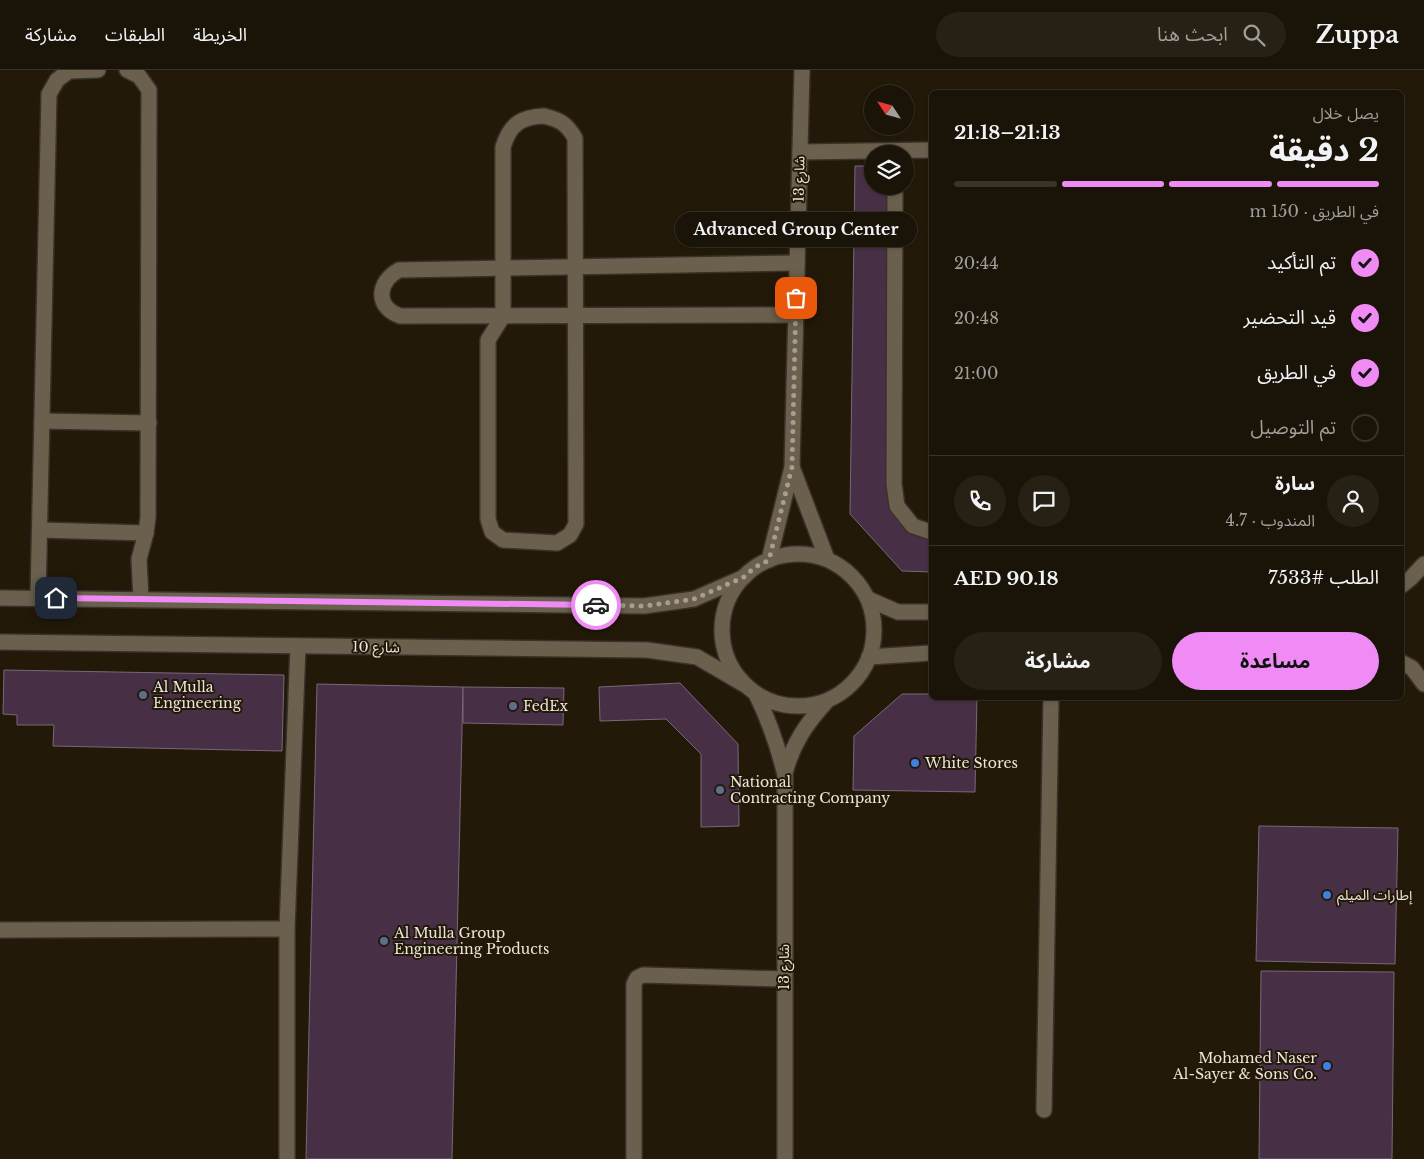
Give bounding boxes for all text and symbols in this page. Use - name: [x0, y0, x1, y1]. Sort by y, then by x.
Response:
- search box: [936, 12, 1286, 57]
- text: Zuppa: [1316, 20, 1399, 49]
- icon: search: [1240, 21, 1268, 49]
- text: ابحث هنا: [1157, 23, 1228, 46]
- text: مشاركة: [25, 24, 77, 46]
- text: الطبقات: [105, 24, 165, 46]
- text: الخريطة: [193, 24, 247, 46]
- north arrow: [864, 85, 914, 135]
- map controls: [864, 85, 914, 195]
- text: يصل خلال: [1313, 103, 1379, 123]
- text: 21:13–21:18: [954, 121, 1061, 144]
- text: 2 دقيقة: [1269, 130, 1379, 170]
- button: layers: [864, 145, 914, 195]
- street label: شارع 13: [790, 156, 810, 202]
- text: في الطريق · 150 m: [1249, 201, 1379, 221]
- callout: Advanced Group Center: [675, 213, 917, 248]
- text: Advanced Group Center: [694, 219, 898, 239]
- icon: check: [1351, 249, 1379, 277]
- text: تم التأكيد: [1267, 251, 1336, 274]
- text: 20:44: [954, 253, 999, 273]
- pin: [775, 277, 817, 319]
- icon: bag: [782, 284, 810, 312]
- icon: check: [1351, 304, 1379, 332]
- text: قيد التحضير: [1244, 306, 1336, 329]
- text: 20:48: [954, 308, 999, 328]
- icon: check: [1351, 359, 1379, 387]
- text: في الطريق: [1257, 361, 1336, 384]
- text: 21:00: [954, 363, 998, 383]
- text: تم التوصيل: [1251, 416, 1336, 439]
- text: سارة: [1275, 472, 1315, 495]
- button: phone: [954, 475, 1006, 527]
- button: chat: [1018, 475, 1070, 527]
- button: person: [1327, 475, 1379, 527]
- text: المندوب · 4.7: [1226, 510, 1315, 530]
- text: الطلب #7533: [1268, 566, 1379, 589]
- text: AED 90.18: [954, 567, 1058, 590]
- pin: [35, 577, 77, 619]
- courier: [571, 580, 621, 630]
- icon: home: [42, 584, 70, 612]
- icon: car: [582, 591, 610, 619]
- button: مشاركة: [954, 632, 1162, 690]
- button: مساعدة: [1172, 632, 1379, 690]
- street label: شارع 10: [352, 638, 400, 658]
- place label: Al Mulla Engineering: [152, 678, 242, 712]
- marker: Al Mulla Engineering: [137, 689, 149, 701]
- place label: FedEx: [523, 697, 568, 715]
- marker: FedEx: [507, 700, 519, 712]
- place label: White Stores: [924, 754, 1018, 772]
- marker: White Stores: [909, 757, 921, 769]
- place label: National Contracting Company: [730, 773, 890, 807]
- marker: National Contracting Company: [714, 784, 726, 796]
- place label: إطارات الميلم: [1337, 886, 1413, 906]
- marker: إطارات الميلم: [1321, 889, 1333, 901]
- place label: Al Mulla Group Engineering Products: [393, 924, 549, 958]
- marker: Al Mulla Group Engineering Products: [378, 935, 390, 947]
- street label: شارع 13: [775, 944, 795, 990]
- place label: Mohamed Naser Al-Sayer & Sons Co.: [1172, 1049, 1317, 1083]
- marker: Mohamed Naser Al-Sayer & Sons Co.: [1321, 1060, 1333, 1072]

